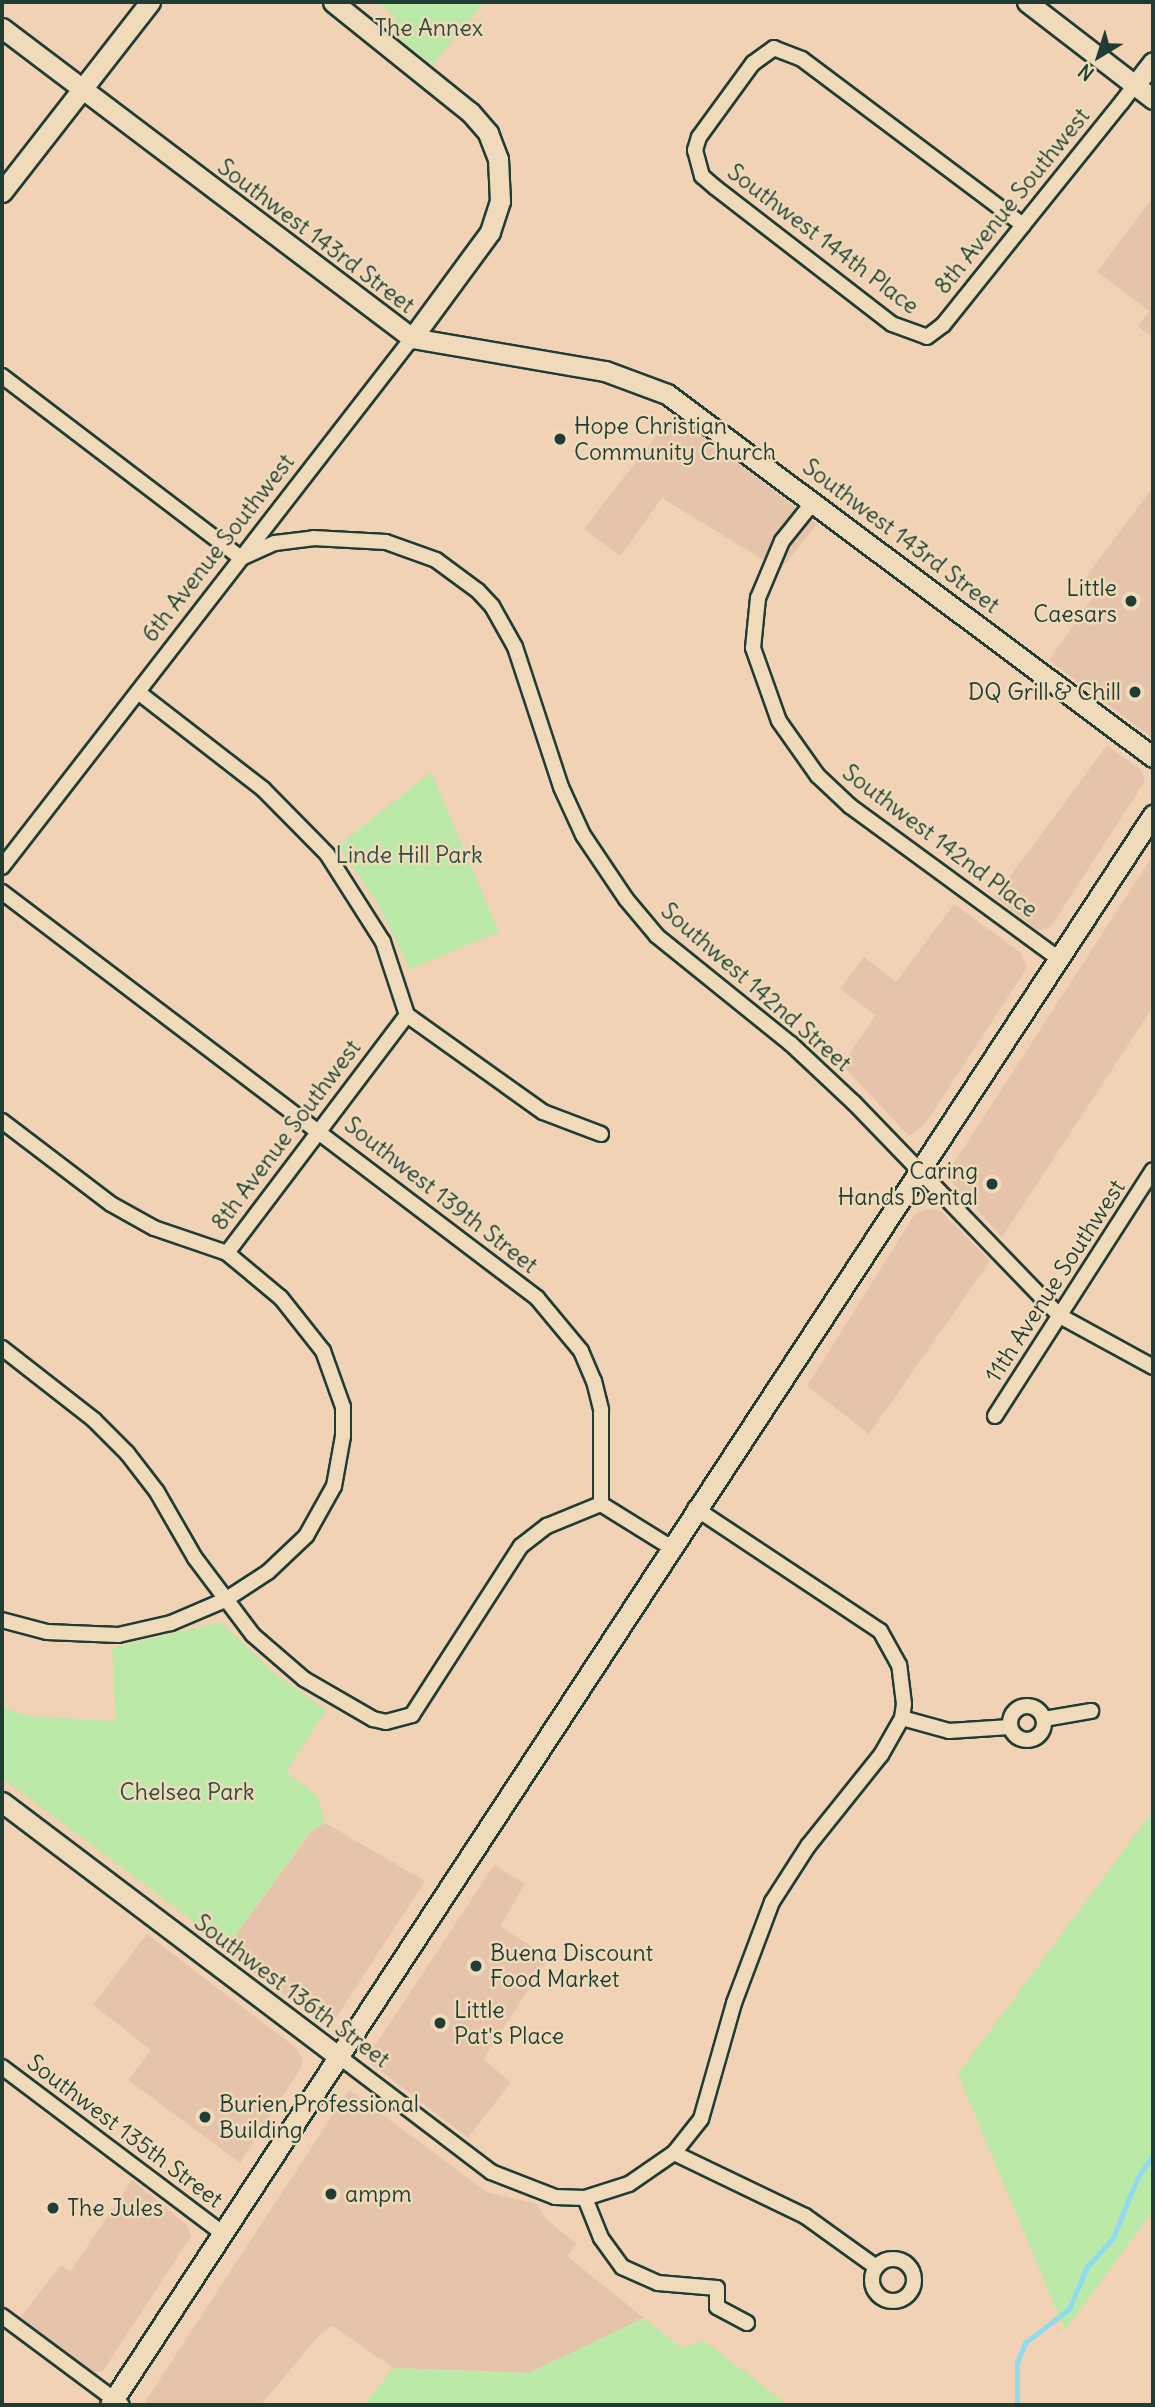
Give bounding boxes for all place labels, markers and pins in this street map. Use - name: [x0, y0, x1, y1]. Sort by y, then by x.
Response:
- place label: Hope Christian Community Church: [574, 412, 776, 466]
- marker: Hope Christian Community Church: [552, 431, 568, 447]
- place label: Little Caesars: [1033, 574, 1117, 628]
- marker: Little Caesars: [1123, 593, 1139, 609]
- place label: DQ Grill & Chill: [968, 678, 1121, 706]
- marker: DQ Grill & Chill: [1127, 684, 1143, 700]
- place label: Caring Hands Dental: [838, 1157, 978, 1211]
- marker: Caring Hands Dental: [984, 1176, 1000, 1192]
- place label: Buena Discount Food Market: [490, 1939, 653, 1993]
- marker: Buena Discount Food Market: [468, 1958, 484, 1974]
- place label: Little Pat's Place: [454, 1996, 564, 2050]
- marker: Little Pat's Place: [432, 2015, 448, 2031]
- place label: Burien Professional Building: [219, 2090, 419, 2144]
- marker: Burien Professional Building: [197, 2109, 213, 2125]
- place label: ampm: [345, 2180, 412, 2208]
- marker: ampm: [323, 2186, 339, 2202]
- place label: The Jules: [67, 2194, 163, 2222]
- marker: The Jules: [45, 2200, 61, 2216]

